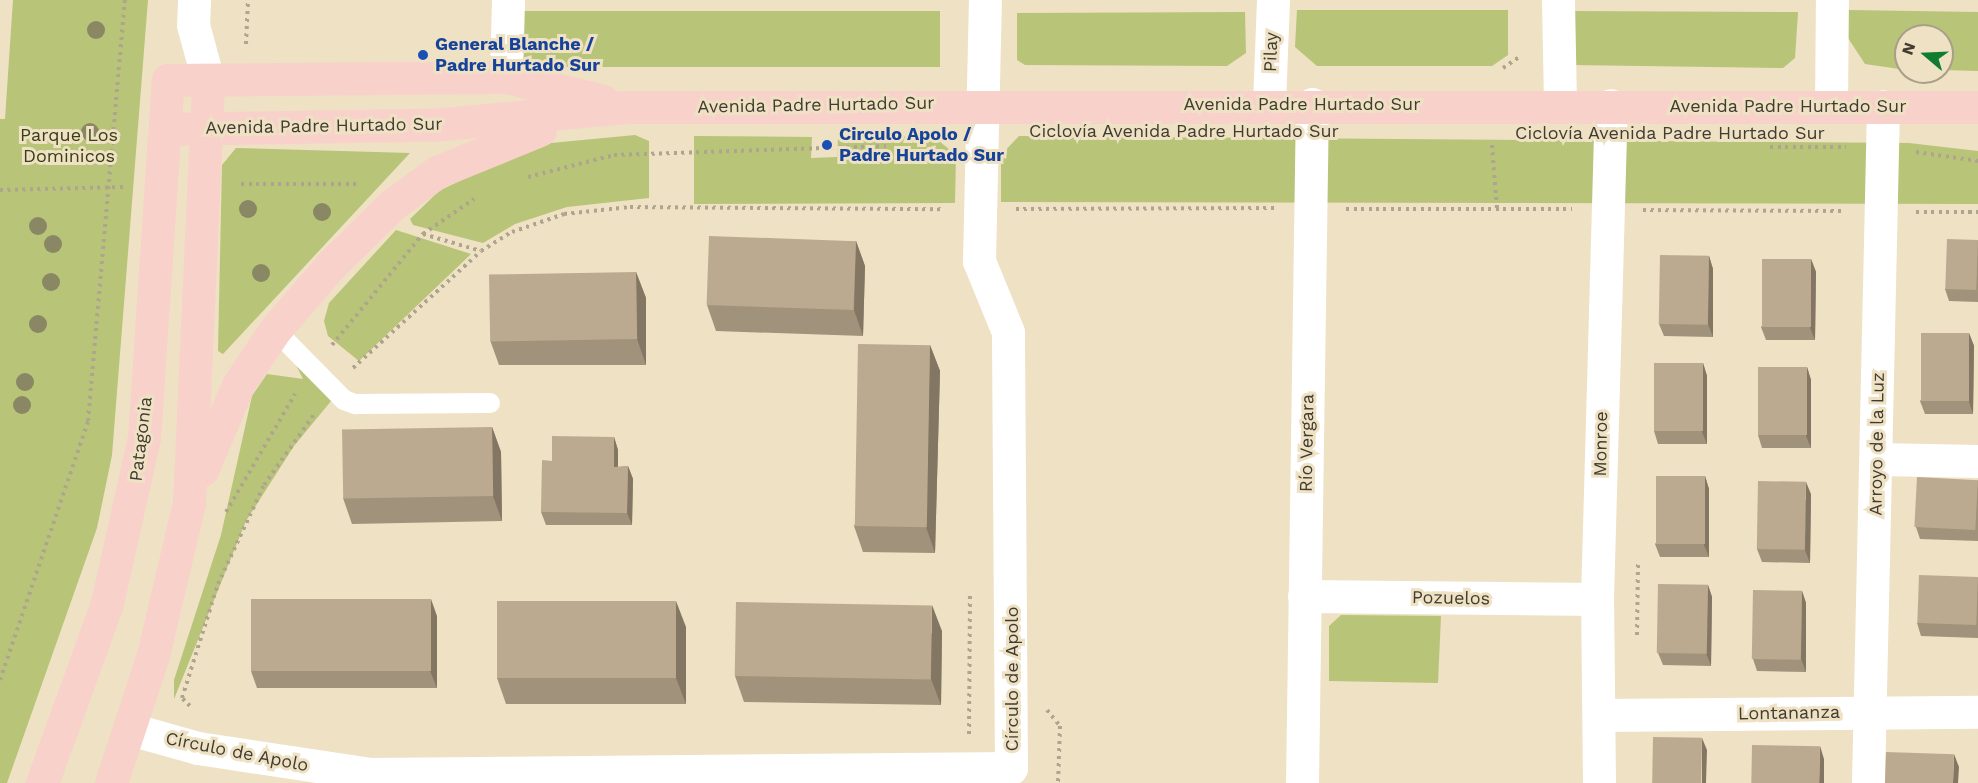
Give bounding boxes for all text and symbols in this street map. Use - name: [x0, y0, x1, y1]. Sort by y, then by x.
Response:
- north arrow: [1894, 24, 1954, 84]
- street label: Pilay: [1260, 32, 1282, 72]
- place label: General Blanche / Padre Hurtado Sur: [435, 34, 600, 76]
- text: N: [1897, 40, 1919, 57]
- marker: General Blanche / Padre Hurtado Sur: [416, 48, 430, 62]
- street label: Avenida Padre Hurtado Sur: [697, 92, 935, 118]
- street label: Avenida Padre Hurtado Sur: [1183, 93, 1421, 115]
- street label: Avenida Padre Hurtado Sur: [1669, 95, 1907, 117]
- street label: Avenida Padre Hurtado Sur: [205, 113, 443, 139]
- street label: Ciclovía Avenida Padre Hurtado Sur: [1028, 120, 1340, 142]
- street label: Ciclovía Avenida Padre Hurtado Sur: [1514, 122, 1826, 144]
- place label: Circulo Apolo / Padre Hurtado Sur: [839, 124, 1004, 166]
- park label: Parque Los Dominicos: [20, 125, 118, 168]
- marker: Circulo Apolo / Padre Hurtado Sur: [820, 138, 834, 152]
- street label: Arroyo de la Luz: [1865, 372, 1889, 516]
- street label: Río Vergara: [1295, 393, 1319, 493]
- street label: Patagonia: [125, 395, 157, 483]
- street label: Monroe: [1590, 411, 1612, 477]
- street label: Pozuelos: [1412, 587, 1490, 609]
- street label: Círculo de Apolo: [1001, 606, 1023, 752]
- street label: Lontananza: [1738, 701, 1840, 725]
- street label: Círculo de Apolo: [163, 727, 311, 777]

